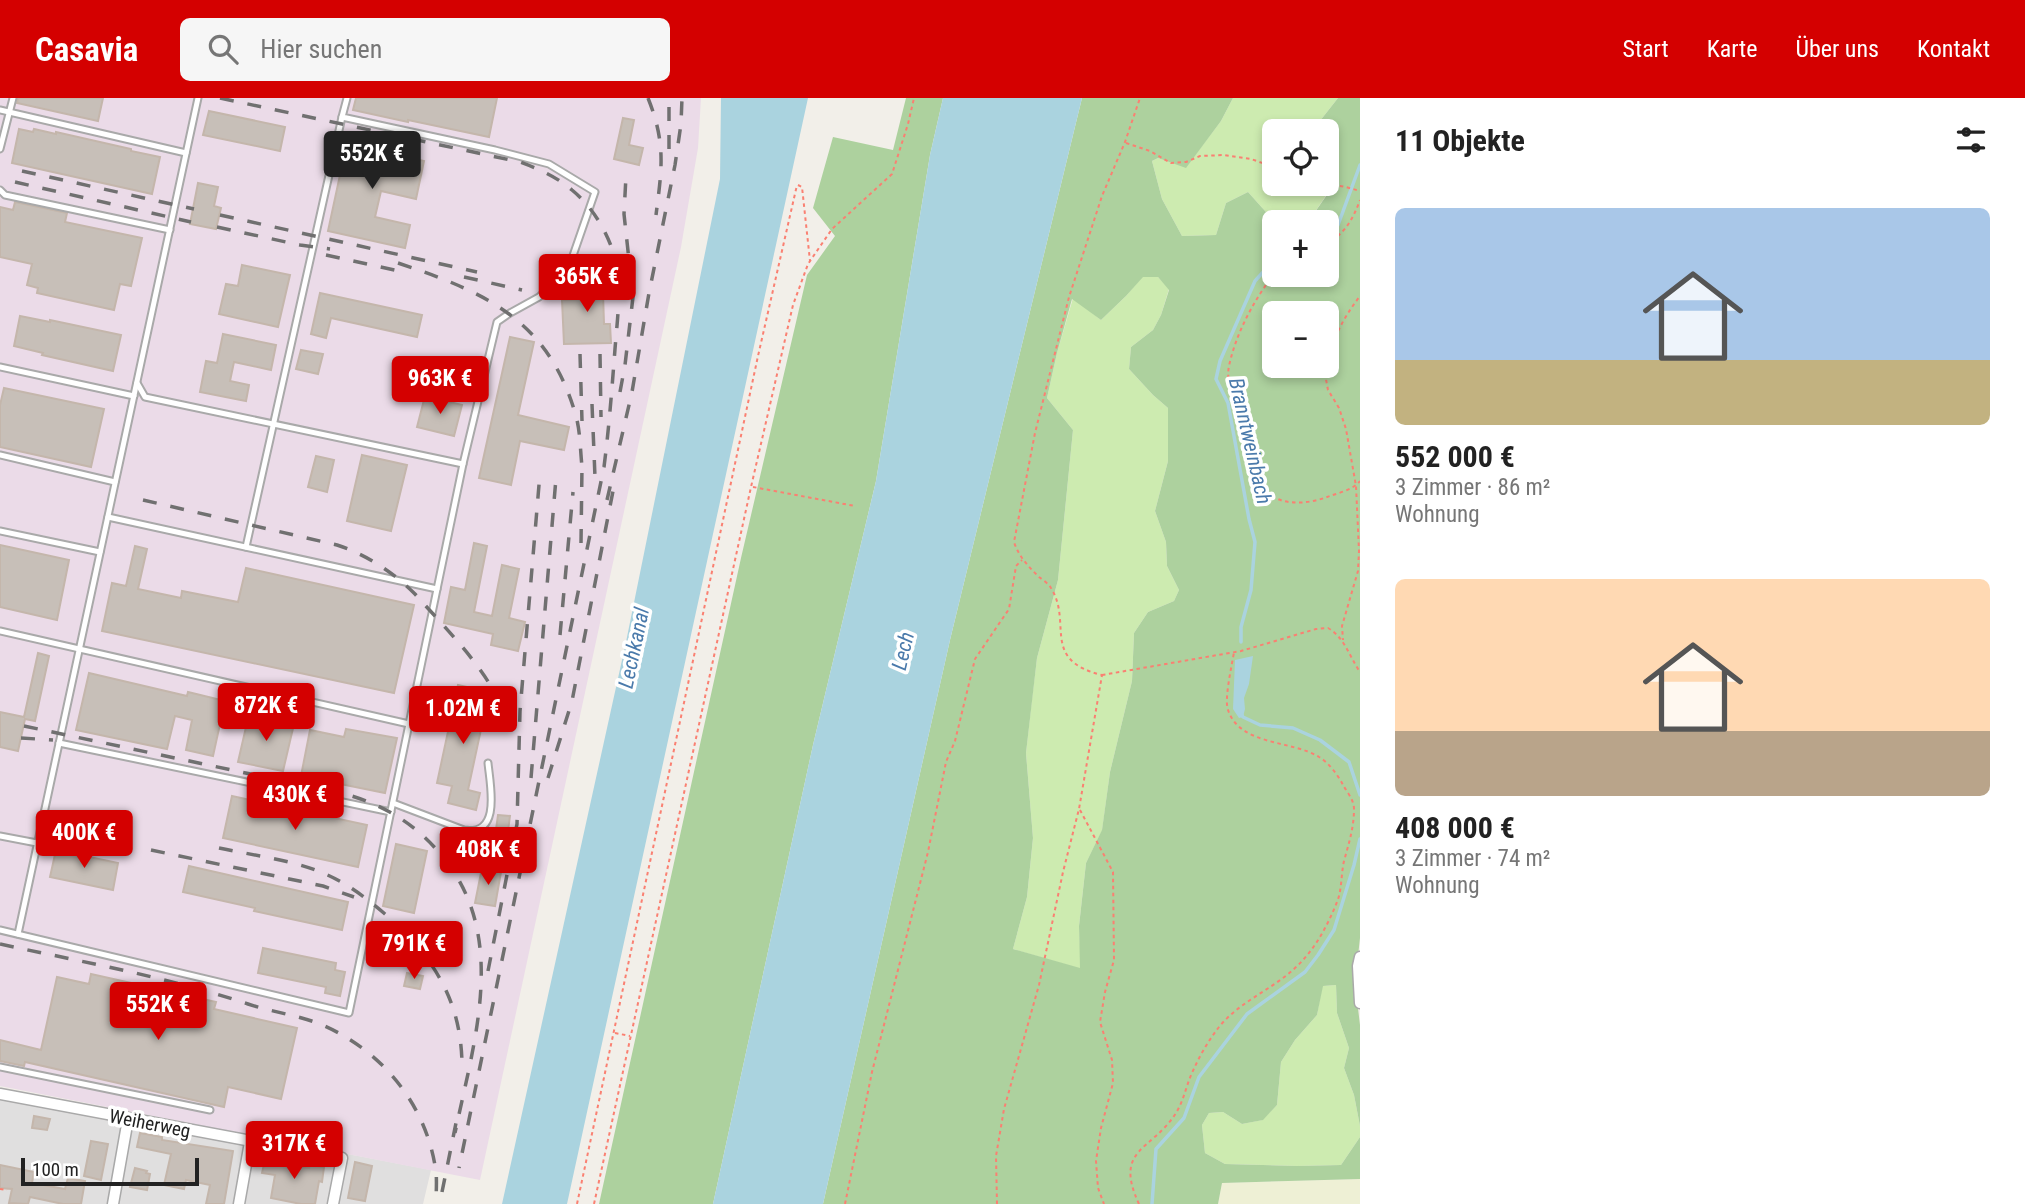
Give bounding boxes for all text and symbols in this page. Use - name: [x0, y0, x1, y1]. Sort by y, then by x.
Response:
- search box: [180, 18, 670, 81]
- text: Casavia: [35, 30, 138, 69]
- icon: search: [204, 30, 242, 68]
- text: Hier suchen: [260, 34, 382, 64]
- text: Start: [1623, 35, 1669, 63]
- text: Karte: [1707, 35, 1757, 63]
- text: Über uns: [1795, 35, 1879, 63]
- text: Kontakt: [1917, 35, 1990, 63]
- map controls: [1262, 119, 1339, 378]
- button: locate: [1262, 119, 1339, 196]
- icon: filters: [1952, 121, 1990, 159]
- text: 11 Objekte: [1395, 123, 1525, 158]
- pin: 552K €: [315, 132, 429, 191]
- text: 552K €: [340, 140, 404, 167]
- button: +: [1262, 210, 1339, 287]
- icon: home: [1630, 253, 1756, 379]
- pin: 365K €: [530, 254, 644, 314]
- text: 365K €: [555, 263, 619, 290]
- button: −: [1262, 301, 1339, 378]
- pin: 963K €: [383, 356, 497, 416]
- text: 963K €: [408, 365, 472, 392]
- water label: Branntweinbach: [1224, 376, 1276, 506]
- text: 552 000 €: [1395, 439, 1515, 474]
- text: 3 Zimmer · 86 m²: [1395, 474, 1550, 501]
- text: Wohnung: [1395, 501, 1480, 528]
- water label: Lechkanal: [614, 605, 654, 690]
- icon: home: [1630, 624, 1756, 750]
- water label: Lech: [887, 630, 919, 672]
- pin: 872K €: [209, 684, 323, 743]
- pin: 1.02M €: [398, 686, 528, 746]
- text: 872K €: [234, 692, 298, 719]
- text: 1.02M €: [425, 695, 501, 722]
- pin: 430K €: [238, 772, 352, 832]
- text: 430K €: [263, 781, 327, 808]
- pin: 400K €: [27, 810, 141, 870]
- text: 408 000 €: [1395, 810, 1515, 845]
- text: 400K €: [52, 819, 116, 846]
- pin: 408K €: [431, 828, 545, 887]
- text: 408K €: [456, 836, 520, 863]
- text: 3 Zimmer · 74 m²: [1395, 845, 1550, 872]
- text: Wohnung: [1395, 872, 1480, 899]
- pin: 791K €: [357, 922, 471, 981]
- text: 791K €: [382, 930, 446, 957]
- pin: 552K €: [101, 982, 215, 1042]
- text: 552K €: [126, 991, 190, 1018]
- street label: Weiherweg: [107, 1104, 192, 1143]
- pin: 317K €: [237, 1122, 351, 1181]
- text: 317K €: [262, 1130, 326, 1157]
- scale bar: [21, 1155, 200, 1187]
- text: 100 m: [32, 1158, 79, 1181]

